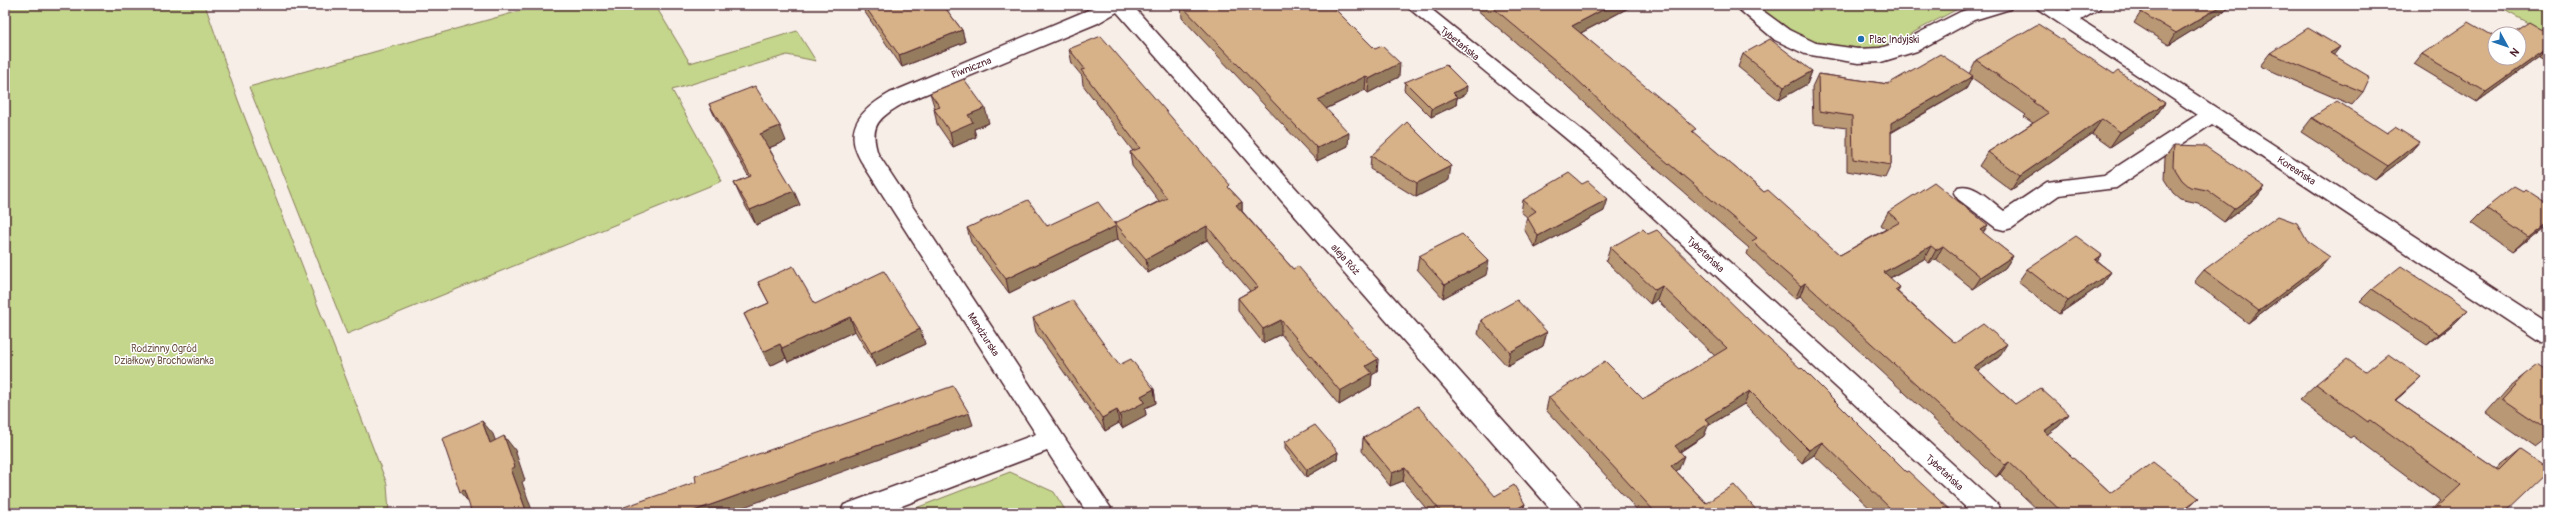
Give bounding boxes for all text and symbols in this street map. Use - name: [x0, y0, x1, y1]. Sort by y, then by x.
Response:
- street label: Tybetańska: [1437, 24, 1482, 63]
- north arrow: [2487, 26, 2527, 66]
- marker: Plac Indyjski: [1856, 34, 1866, 44]
- place label: Plac Indyjski: [1869, 34, 1919, 46]
- text: N: [2507, 45, 2522, 60]
- street label: Piwniczna: [950, 54, 993, 81]
- street label: Koreańska: [2275, 154, 2318, 188]
- street label: Tybetańska: [1684, 234, 1727, 275]
- street label: aleja Róż: [1328, 242, 1362, 278]
- street label: Mandżurska: [965, 311, 1002, 359]
- park label: Rodzinny Ogród Działkowy Brochowianka: [114, 343, 214, 367]
- street label: Tybetańska: [1923, 452, 1966, 493]

